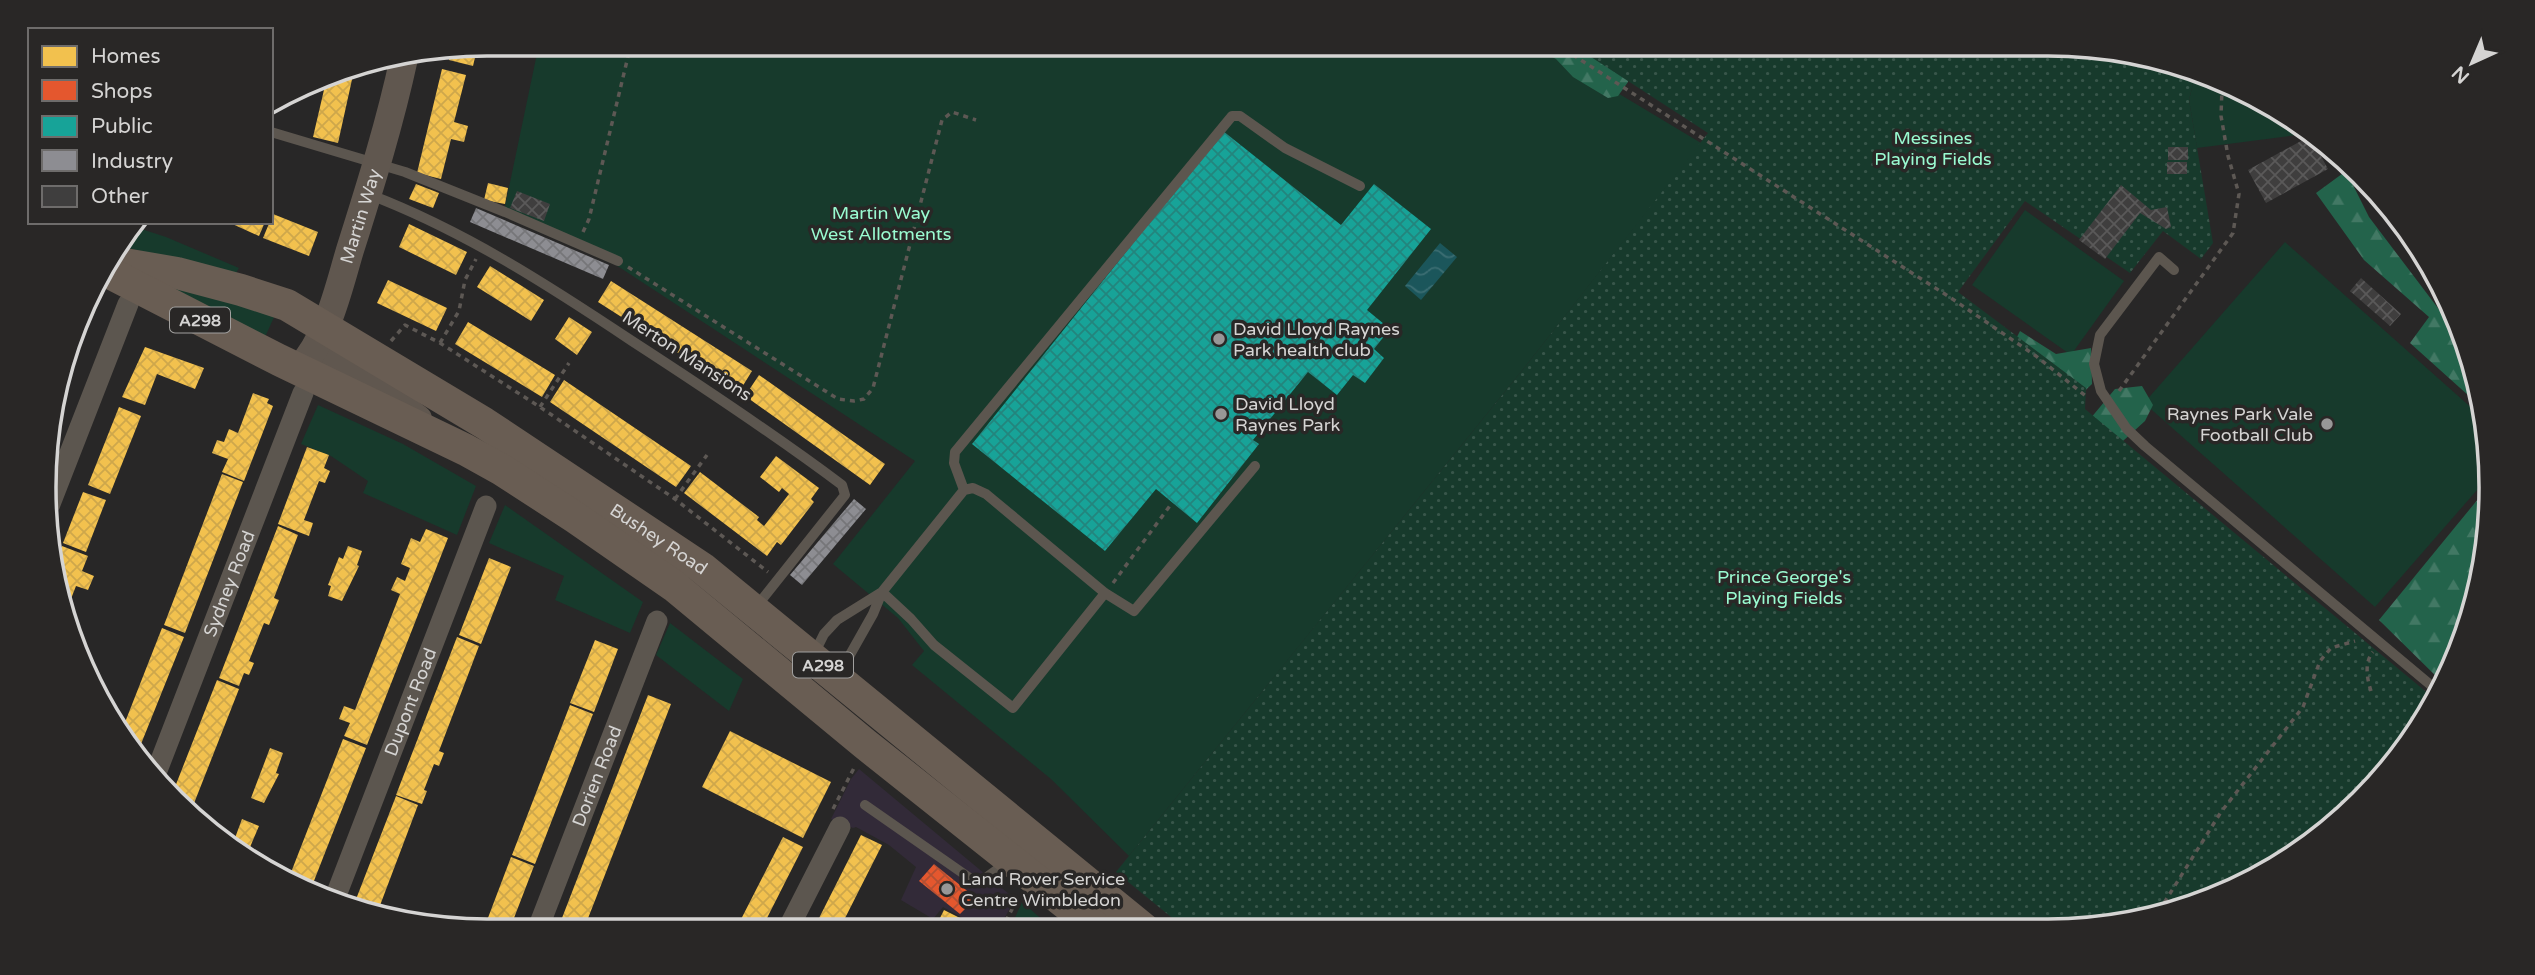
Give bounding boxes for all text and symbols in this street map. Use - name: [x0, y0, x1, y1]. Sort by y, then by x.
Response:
- legend: [28, 28, 273, 224]
- north arrow: [2437, 28, 2507, 98]
- text: Homes: [91, 44, 161, 69]
- text: N: [2448, 61, 2474, 88]
- text: Shops: [91, 79, 153, 104]
- text: Public: [91, 114, 153, 139]
- park label: Messines Playing Fields: [1874, 127, 1992, 170]
- text: Industry: [91, 149, 173, 174]
- street label: Martin Way: [336, 166, 386, 266]
- text: Other: [91, 184, 149, 209]
- park label: Martin Way West Allotments: [811, 202, 951, 245]
- street label: Merton Mansions: [618, 306, 756, 406]
- road number: A298: [170, 308, 230, 332]
- place label: David Lloyd Raynes Park health club: [1233, 318, 1400, 361]
- marker: David Lloyd Raynes Park health club: [1211, 331, 1227, 347]
- place label: David Lloyd Raynes Park: [1235, 393, 1341, 436]
- place label: Raynes Park Vale Football Club: [2167, 403, 2313, 446]
- marker: David Lloyd Raynes Park: [1213, 406, 1229, 422]
- marker: Raynes Park Vale Football Club: [2319, 416, 2335, 432]
- street label: Bushey Road: [606, 499, 712, 580]
- street label: Sydney Road: [199, 527, 260, 640]
- park label: Prince George's Playing Fields: [1717, 566, 1851, 609]
- street label: Dupont Road: [380, 645, 441, 759]
- road number: A298: [793, 652, 853, 678]
- street label: Dorien Road: [567, 722, 626, 830]
- place label: Land Rover Service Centre Wimbledon: [961, 868, 1125, 911]
- marker: Land Rover Service Centre Wimbledon: [939, 881, 955, 897]

